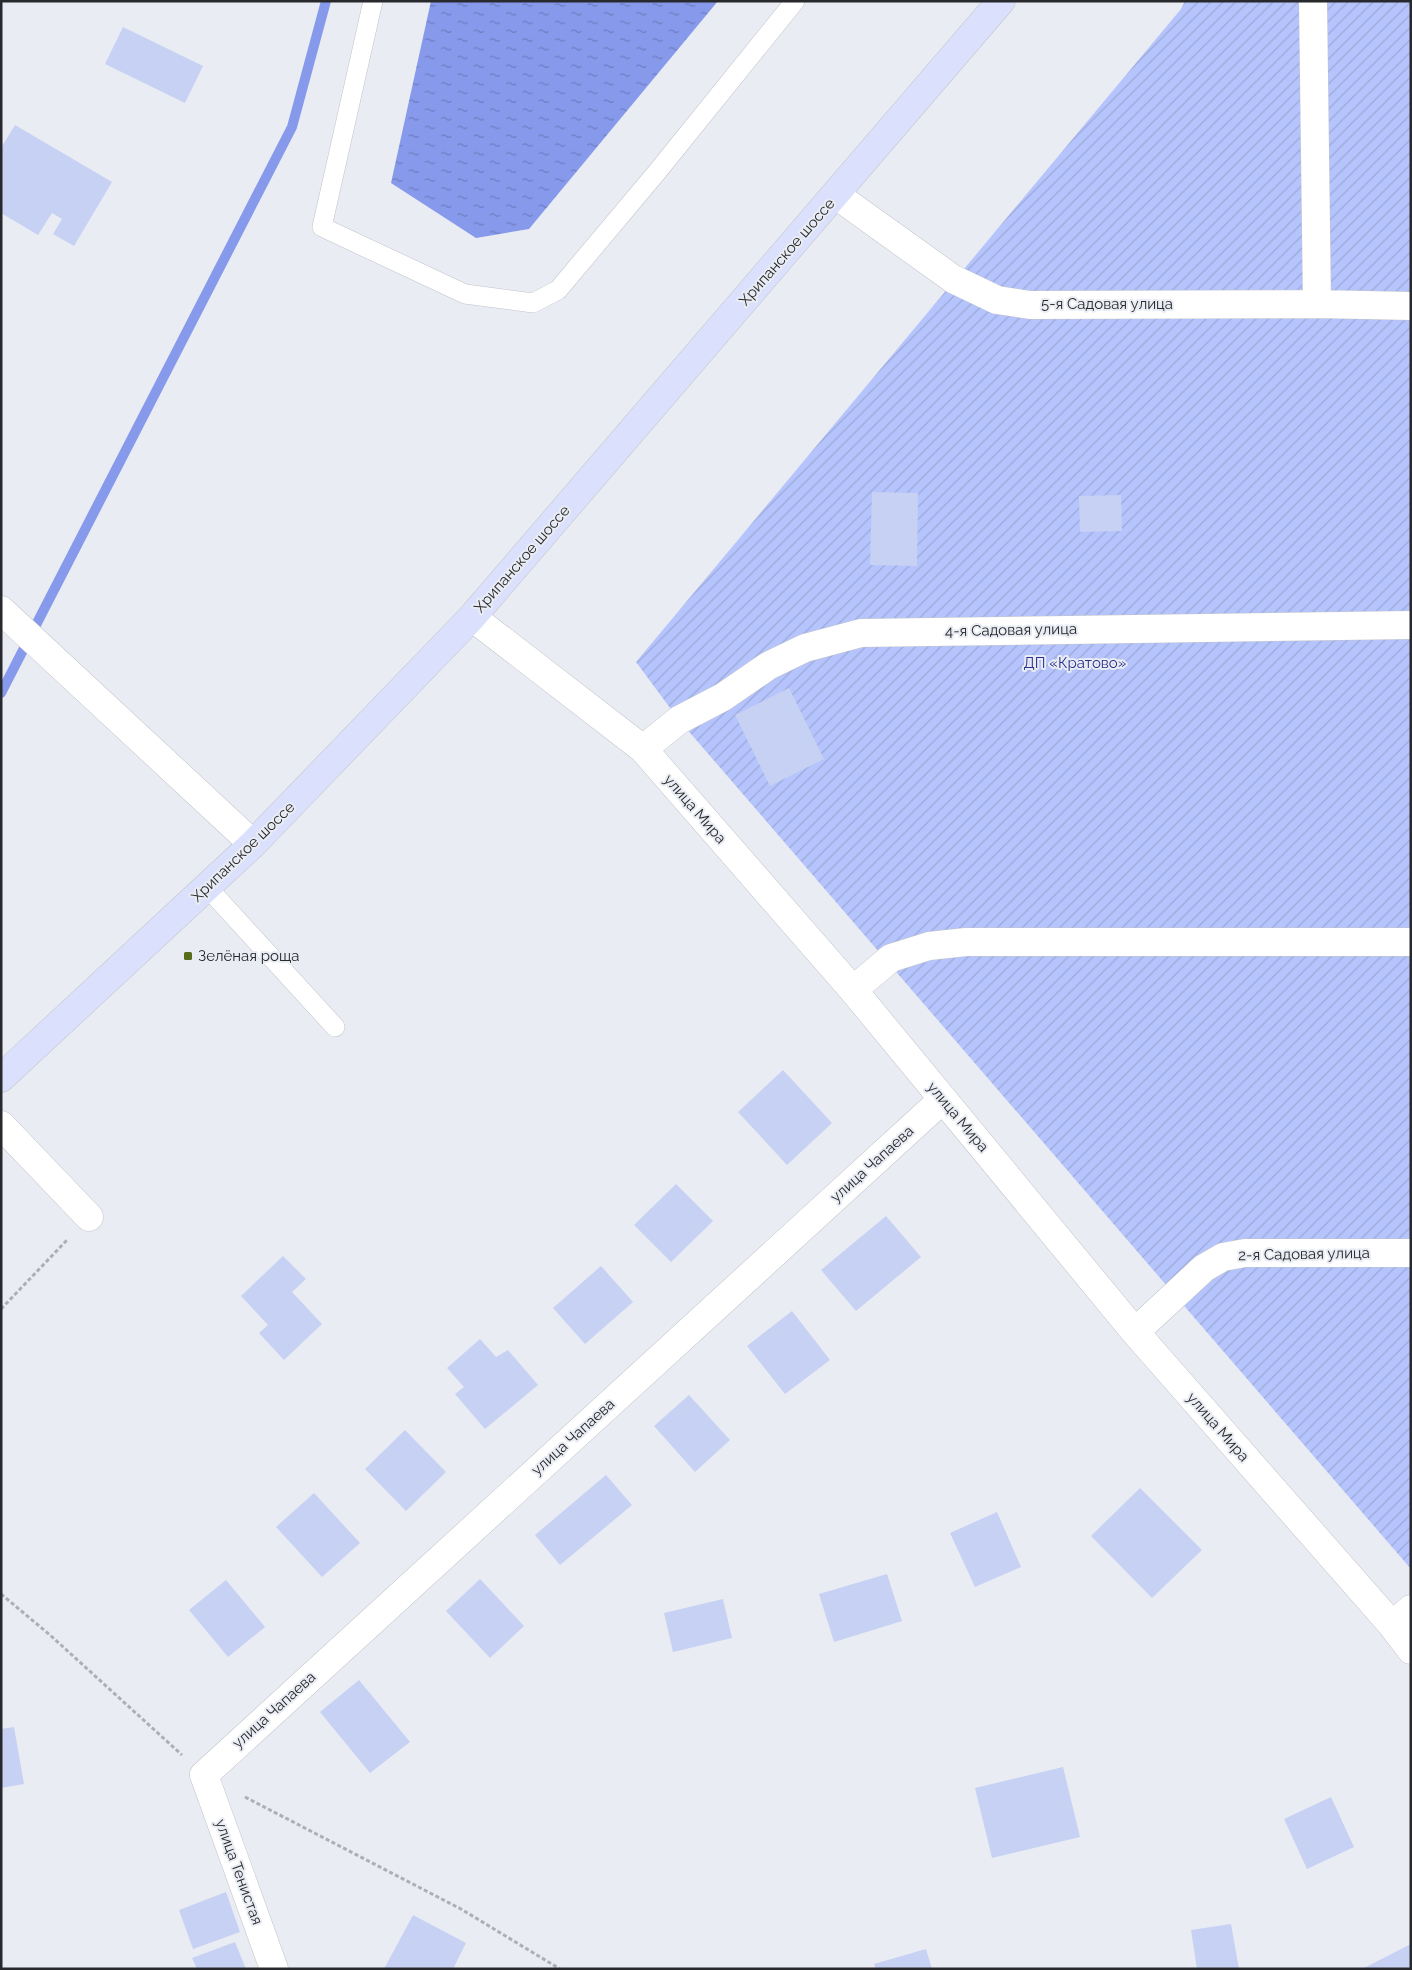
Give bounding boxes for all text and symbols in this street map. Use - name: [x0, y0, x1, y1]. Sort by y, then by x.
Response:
- street label: Хрипанское шоссе: [735, 195, 839, 309]
- street label: 5-я Садовая улица: [1041, 295, 1173, 313]
- street label: Хрипанское шоссе: [470, 502, 574, 616]
- street label: 4-я Садовая улица: [945, 620, 1077, 640]
- park label: ДП «Кратово»: [1024, 654, 1126, 672]
- street label: улица Мира: [660, 771, 730, 847]
- street label: Хрипанское шоссе: [188, 798, 298, 906]
- place label: Зелёная роща: [198, 947, 300, 965]
- marker: Зелёная роща: [182, 950, 194, 962]
- street label: улица Мира: [924, 1078, 992, 1156]
- street label: улица Чапаева: [827, 1122, 917, 1206]
- street label: 2-я Садовая улица: [1238, 1244, 1370, 1264]
- street label: улица Мира: [1183, 1389, 1253, 1465]
- street label: улица Чапаева: [528, 1395, 618, 1479]
- street label: улица Чапаева: [229, 1668, 319, 1752]
- street label: улица Тенистая: [212, 1817, 266, 1927]

